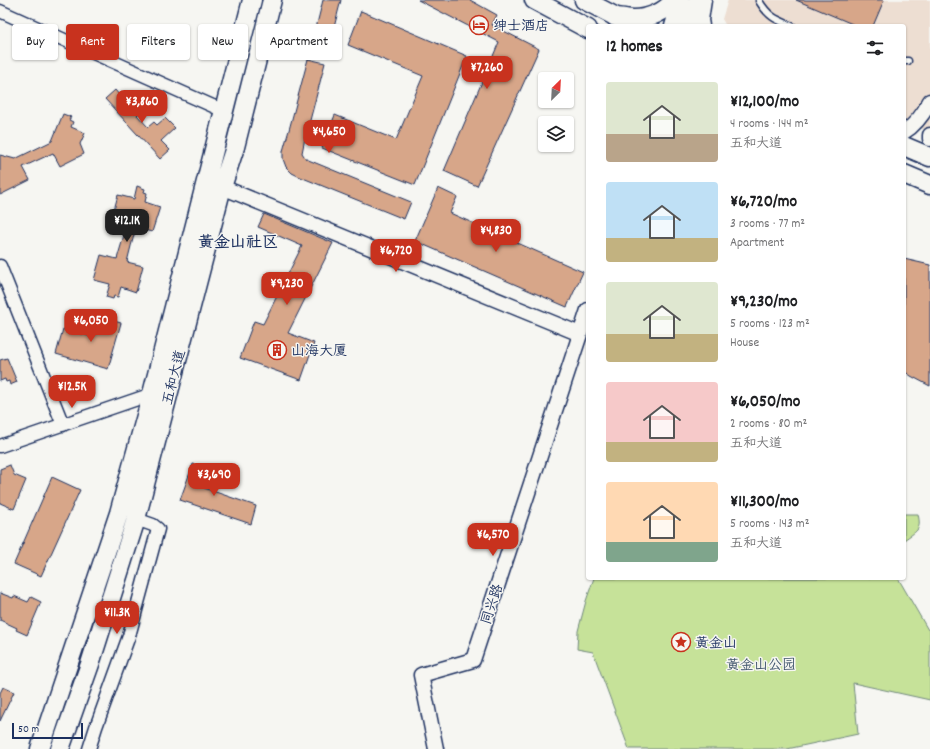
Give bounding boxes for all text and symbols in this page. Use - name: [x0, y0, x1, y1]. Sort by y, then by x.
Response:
- hotel icon: 绅士酒店: [468, 14, 490, 36]
- place label: 绅士酒店: [493, 17, 549, 37]
- chip: Buy: [12, 24, 58, 60]
- chip: Rent: [66, 24, 119, 60]
- chip: Filters: [127, 24, 190, 60]
- chip: New: [198, 24, 248, 60]
- chip: Apartment: [256, 24, 342, 60]
- text: 12 homes: [606, 36, 663, 60]
- icon: filters: [864, 37, 886, 59]
- pin: ¥7,260: [454, 56, 520, 90]
- text: ¥7,260: [471, 59, 503, 78]
- north arrow: [538, 72, 574, 108]
- map controls: [538, 72, 574, 152]
- pin: ¥3,860: [109, 90, 175, 124]
- text: ¥12,100/mo: [730, 91, 799, 115]
- text: ¥3,860: [125, 93, 159, 112]
- icon: home: [638, 98, 686, 146]
- text: 4 rooms · 144 m²: [730, 115, 808, 134]
- button: layers: [538, 116, 574, 152]
- pin: ¥4,650: [296, 120, 362, 154]
- text: ¥4,650: [312, 123, 346, 142]
- text: 五和大道: [730, 135, 782, 154]
- text: ¥6,720/mo: [730, 191, 797, 215]
- icon: home: [638, 198, 686, 246]
- pin: ¥12.1K: [94, 209, 160, 243]
- text: ¥12.1K: [114, 212, 140, 231]
- text: 3 rooms · 77 m²: [730, 215, 805, 234]
- pin: ¥4,830: [463, 219, 529, 253]
- text: ¥4,830: [480, 222, 512, 241]
- district label: 黄金山社区: [198, 232, 278, 255]
- text: Apartment: [730, 234, 784, 253]
- pin: ¥6,720: [363, 239, 429, 273]
- text: ¥6,720: [380, 242, 412, 261]
- pin: ¥9,230: [254, 272, 320, 306]
- text: ¥9,230: [270, 275, 304, 294]
- text: ¥9,230/mo: [730, 291, 798, 315]
- icon: home: [638, 298, 686, 346]
- pin: ¥6,050: [58, 309, 124, 343]
- text: ¥6,050: [73, 312, 109, 331]
- text: 5 rooms · 123 m²: [730, 315, 810, 334]
- text: House: [730, 334, 759, 353]
- building icon: 山海大厦: [266, 339, 288, 361]
- place label: 山海大厦: [291, 342, 347, 362]
- street label: 五和大道: [158, 348, 191, 407]
- pin: ¥12.5K: [39, 375, 105, 409]
- text: ¥12.5K: [57, 378, 87, 397]
- text: ¥6,050/mo: [730, 391, 800, 415]
- icon: home: [638, 398, 686, 446]
- text: 2 rooms · 80 m²: [730, 415, 807, 434]
- text: 五和大道: [730, 435, 782, 454]
- pin: ¥3,690: [181, 463, 247, 497]
- text: ¥3,690: [197, 466, 231, 485]
- text: ¥11,300/mo: [730, 491, 799, 515]
- icon: home: [638, 498, 686, 546]
- text: 5 rooms · 143 m²: [730, 515, 809, 534]
- pin: ¥6,570: [460, 523, 526, 557]
- text: ¥6,570: [476, 526, 510, 545]
- text: 五和大道: [730, 535, 782, 554]
- street label: 同兴路: [477, 582, 509, 628]
- pin: ¥11.3K: [84, 601, 150, 635]
- text: ¥11.3K: [104, 604, 130, 623]
- place icon: 黄金山: [670, 631, 692, 653]
- place label: 黄金山: [695, 634, 737, 654]
- park label: 黄金山公园: [726, 656, 796, 676]
- scale bar: [12, 721, 83, 740]
- text: 50 m: [18, 722, 39, 738]

